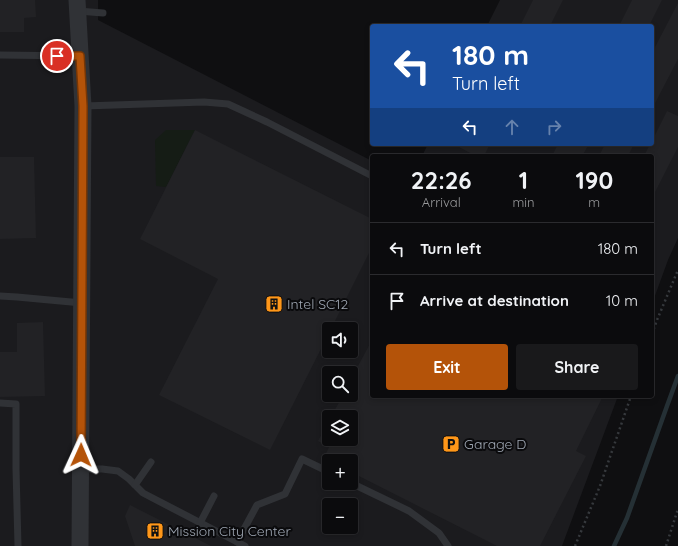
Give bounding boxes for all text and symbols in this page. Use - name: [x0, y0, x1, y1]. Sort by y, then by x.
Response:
- text: 180 m: [452, 37, 529, 72]
- pin: [40, 39, 74, 73]
- icon: left: [386, 40, 438, 92]
- icon: arrive: [46, 45, 68, 67]
- text: Turn left: [452, 72, 520, 95]
- icon: left: [459, 116, 481, 138]
- icon: ahead: [501, 116, 523, 138]
- icon: right: [543, 116, 565, 138]
- text: 22:26: [411, 165, 472, 195]
- text: 1: [519, 165, 528, 195]
- text: 190: [575, 165, 613, 195]
- text: Arrival: [422, 194, 461, 210]
- text: min: [512, 194, 535, 210]
- text: m: [588, 194, 600, 210]
- icon: left: [386, 238, 408, 260]
- text: Turn left: [420, 239, 482, 258]
- text: 180 m: [598, 239, 638, 258]
- icon: arrive: [386, 290, 408, 312]
- text: Arrive at destination: [420, 291, 569, 310]
- text: 10 m: [606, 291, 638, 310]
- building icon: Intel SC12: [264, 294, 284, 314]
- place label: Intel SC12: [287, 295, 348, 313]
- map controls: [322, 322, 358, 534]
- button: sound: [322, 322, 358, 358]
- button: Exit: [386, 344, 508, 390]
- button: Share: [516, 344, 638, 390]
- button: search: [322, 366, 358, 402]
- button: layers: [322, 410, 358, 446]
- position arrow: [60, 434, 102, 476]
- parking icon: Garage D: [441, 434, 461, 454]
- place label: Garage D: [464, 435, 526, 453]
- button: +: [322, 454, 358, 490]
- button: −: [322, 498, 358, 534]
- building icon: Mission City Center: [145, 521, 165, 541]
- place label: Mission City Center: [168, 522, 291, 540]

